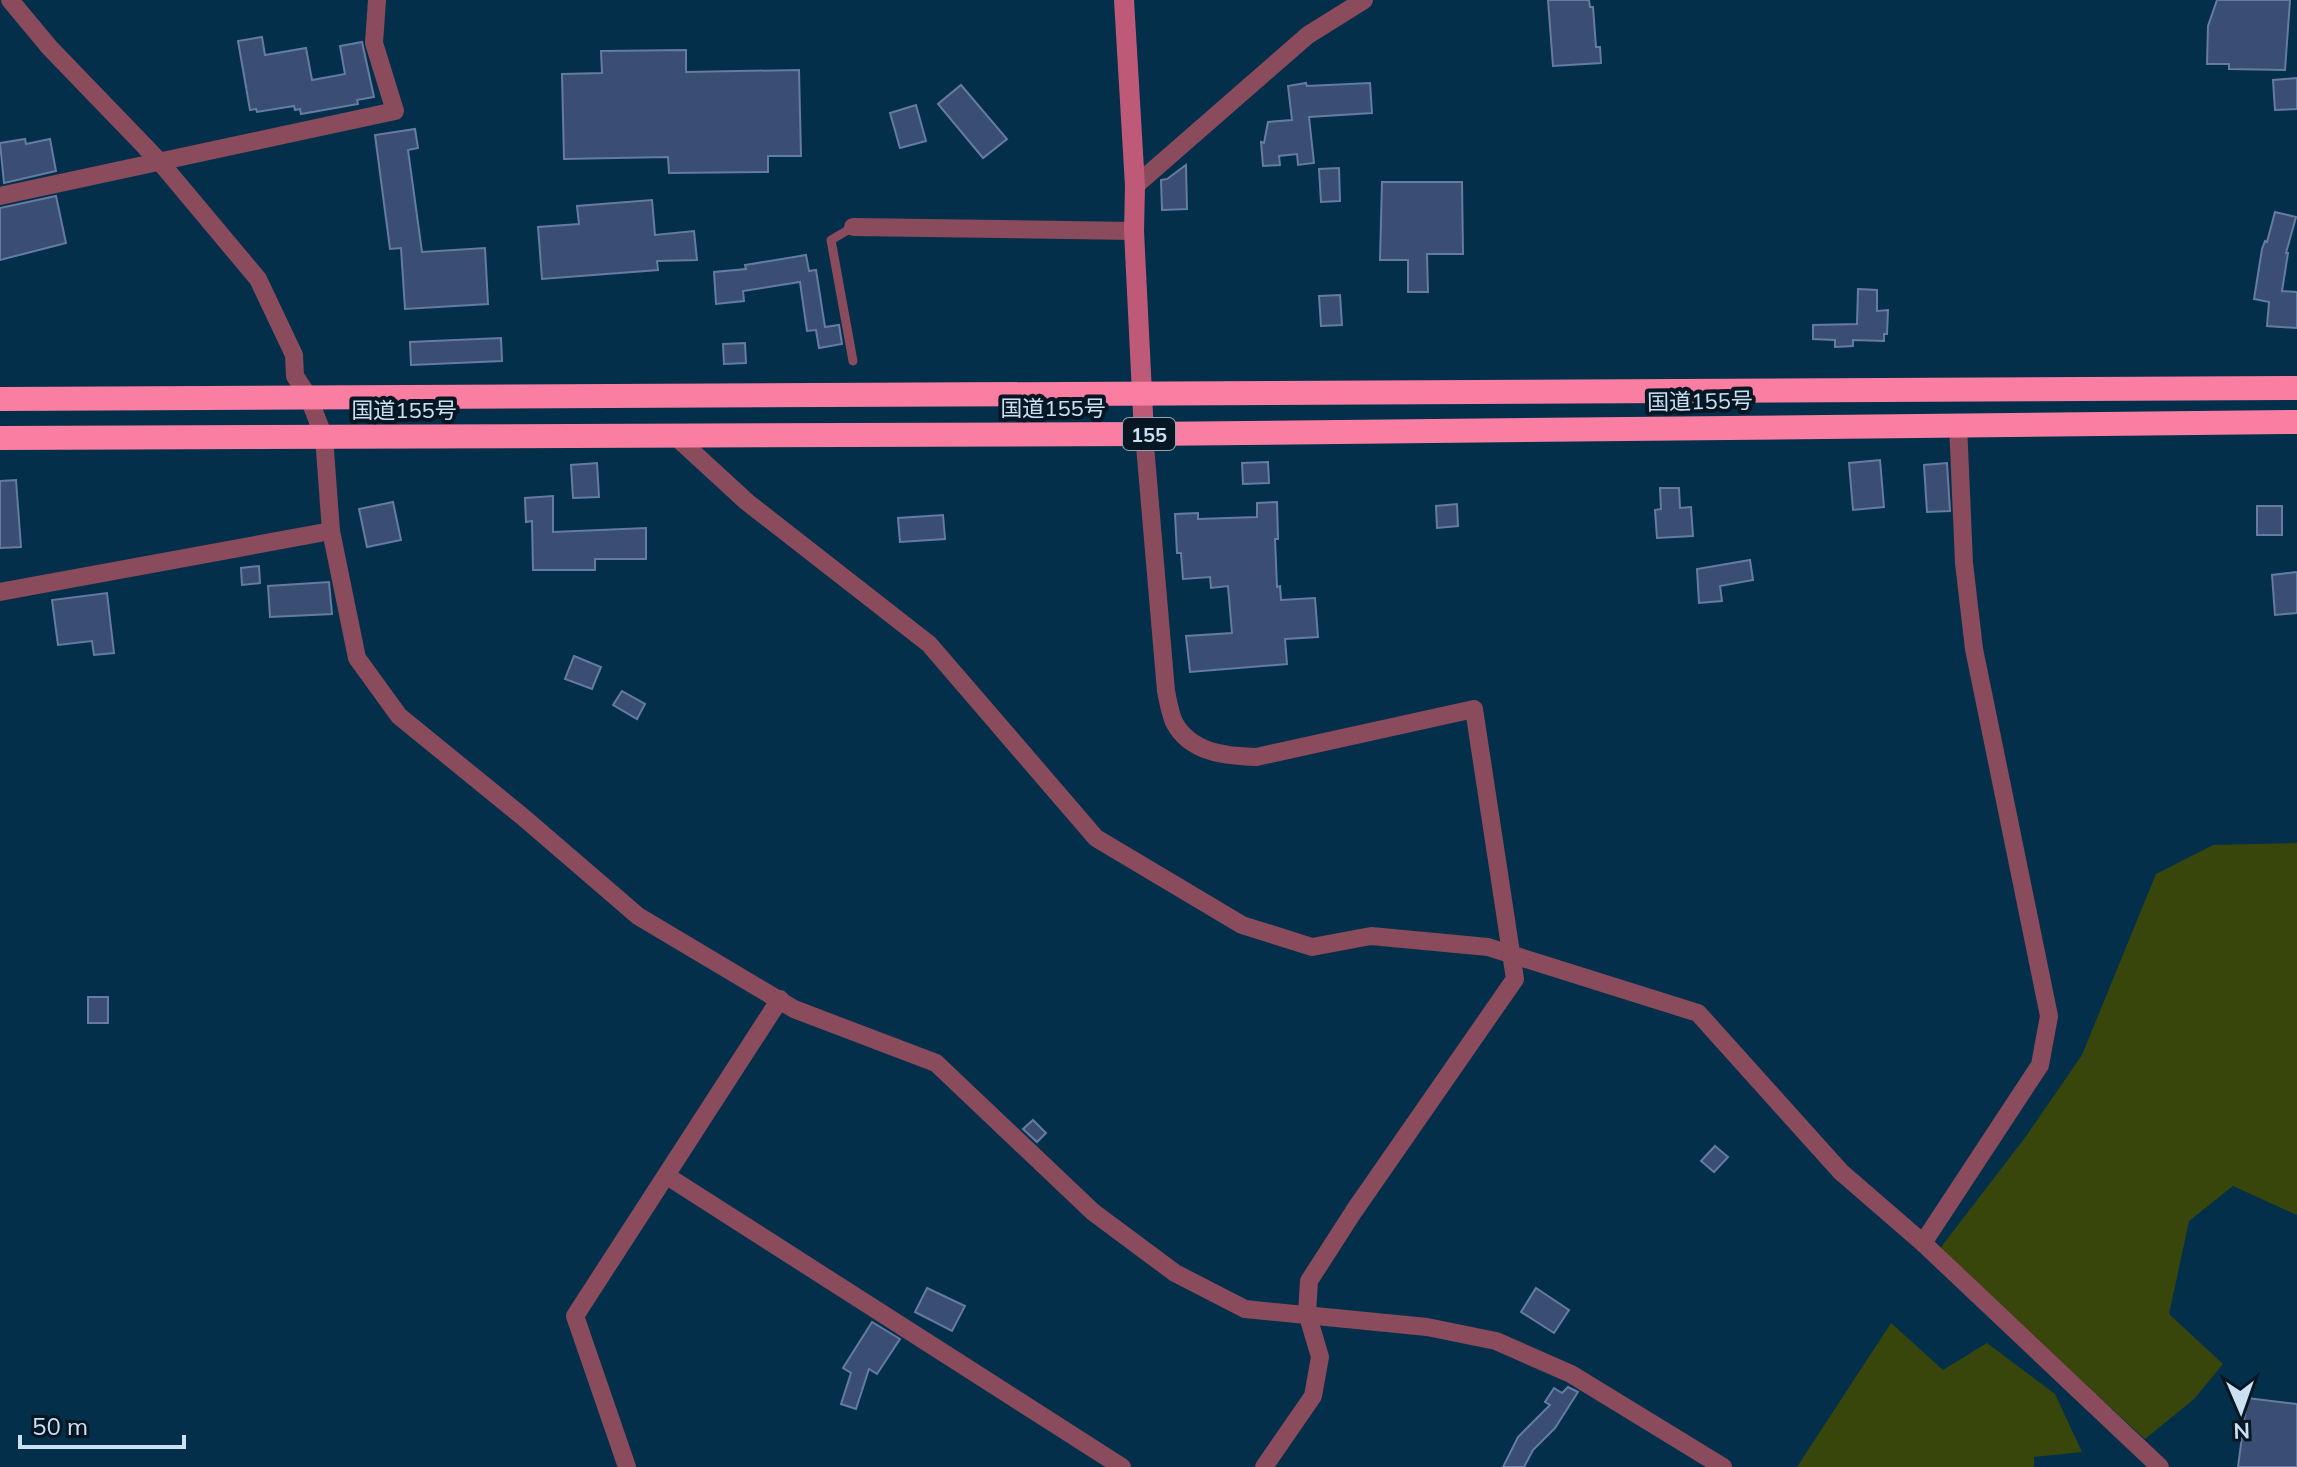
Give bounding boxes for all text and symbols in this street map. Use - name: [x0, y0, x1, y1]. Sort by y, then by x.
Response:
- street label: 国道155号: [1647, 386, 1753, 416]
- street label: 国道155号: [1000, 394, 1106, 422]
- street label: 国道155号: [351, 396, 457, 424]
- road number: 155: [1123, 418, 1175, 450]
- north arrow: [2201, 1371, 2281, 1451]
- scale bar: [20, 1399, 184, 1449]
- text: 50 m: [32, 1411, 88, 1441]
- text: N: [2233, 1417, 2250, 1445]

